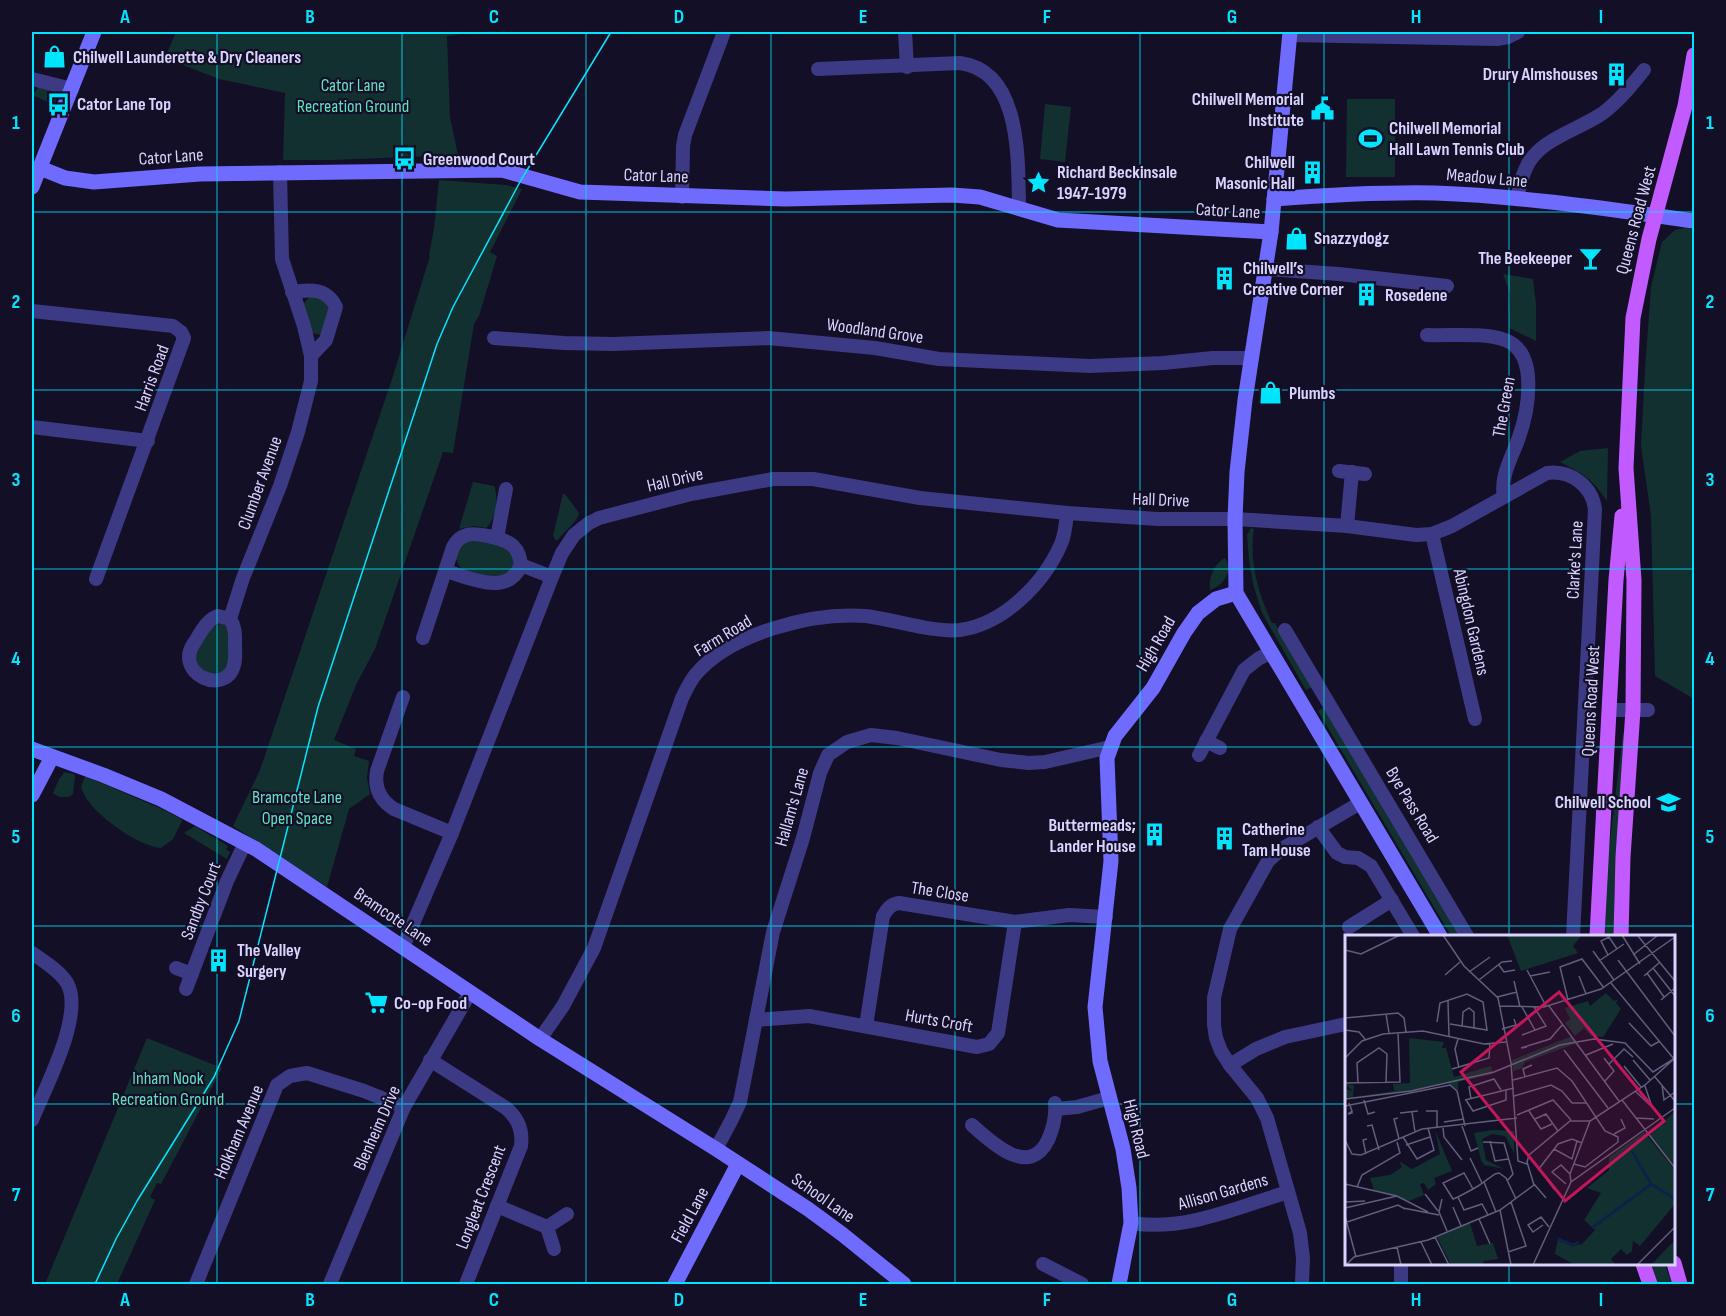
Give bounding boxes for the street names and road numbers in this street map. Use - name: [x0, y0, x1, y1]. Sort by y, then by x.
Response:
- street label: Cator Lane: [138, 144, 204, 170]
- street label: Queens Road West: [1611, 163, 1661, 277]
- street label: Cator Lane: [623, 164, 689, 188]
- street label: Meadow Lane: [1446, 164, 1528, 192]
- street label: Cator Lane: [1195, 199, 1261, 223]
- street label: Woodland Grove: [825, 314, 925, 348]
- street label: Harris Road: [130, 342, 174, 414]
- street label: The Green: [1488, 375, 1520, 439]
- street label: Clumber Avenue: [233, 433, 287, 533]
- street label: Hall Drive: [645, 463, 705, 497]
- street label: Hall Drive: [1132, 489, 1190, 511]
- street label: Clarke's Lane: [1562, 520, 1588, 600]
- street label: Abingdon Gardens: [1448, 566, 1493, 677]
- street label: Farm Road: [691, 611, 755, 661]
- street label: High Road: [1132, 613, 1180, 675]
- street label: Queens Road West: [1578, 644, 1604, 757]
- street label: Bye Pass Road: [1381, 763, 1443, 847]
- street label: Hallam's Lane: [771, 765, 813, 849]
- street label: Sandby Court: [177, 859, 226, 943]
- street label: The Close: [910, 877, 970, 907]
- street label: Bramcote Lane: [350, 883, 436, 951]
- street label: Hurts Croft: [904, 1005, 975, 1037]
- street label: Holkham Avenue: [210, 1082, 268, 1182]
- street label: Blenheim Drive: [349, 1082, 405, 1174]
- street label: High Road: [1119, 1097, 1153, 1161]
- street label: Longleat Crescent: [452, 1142, 511, 1252]
- street label: School Lane: [787, 1169, 859, 1227]
- street label: Allison Gardens: [1175, 1169, 1270, 1215]
- street label: Field Lane: [667, 1184, 713, 1246]

